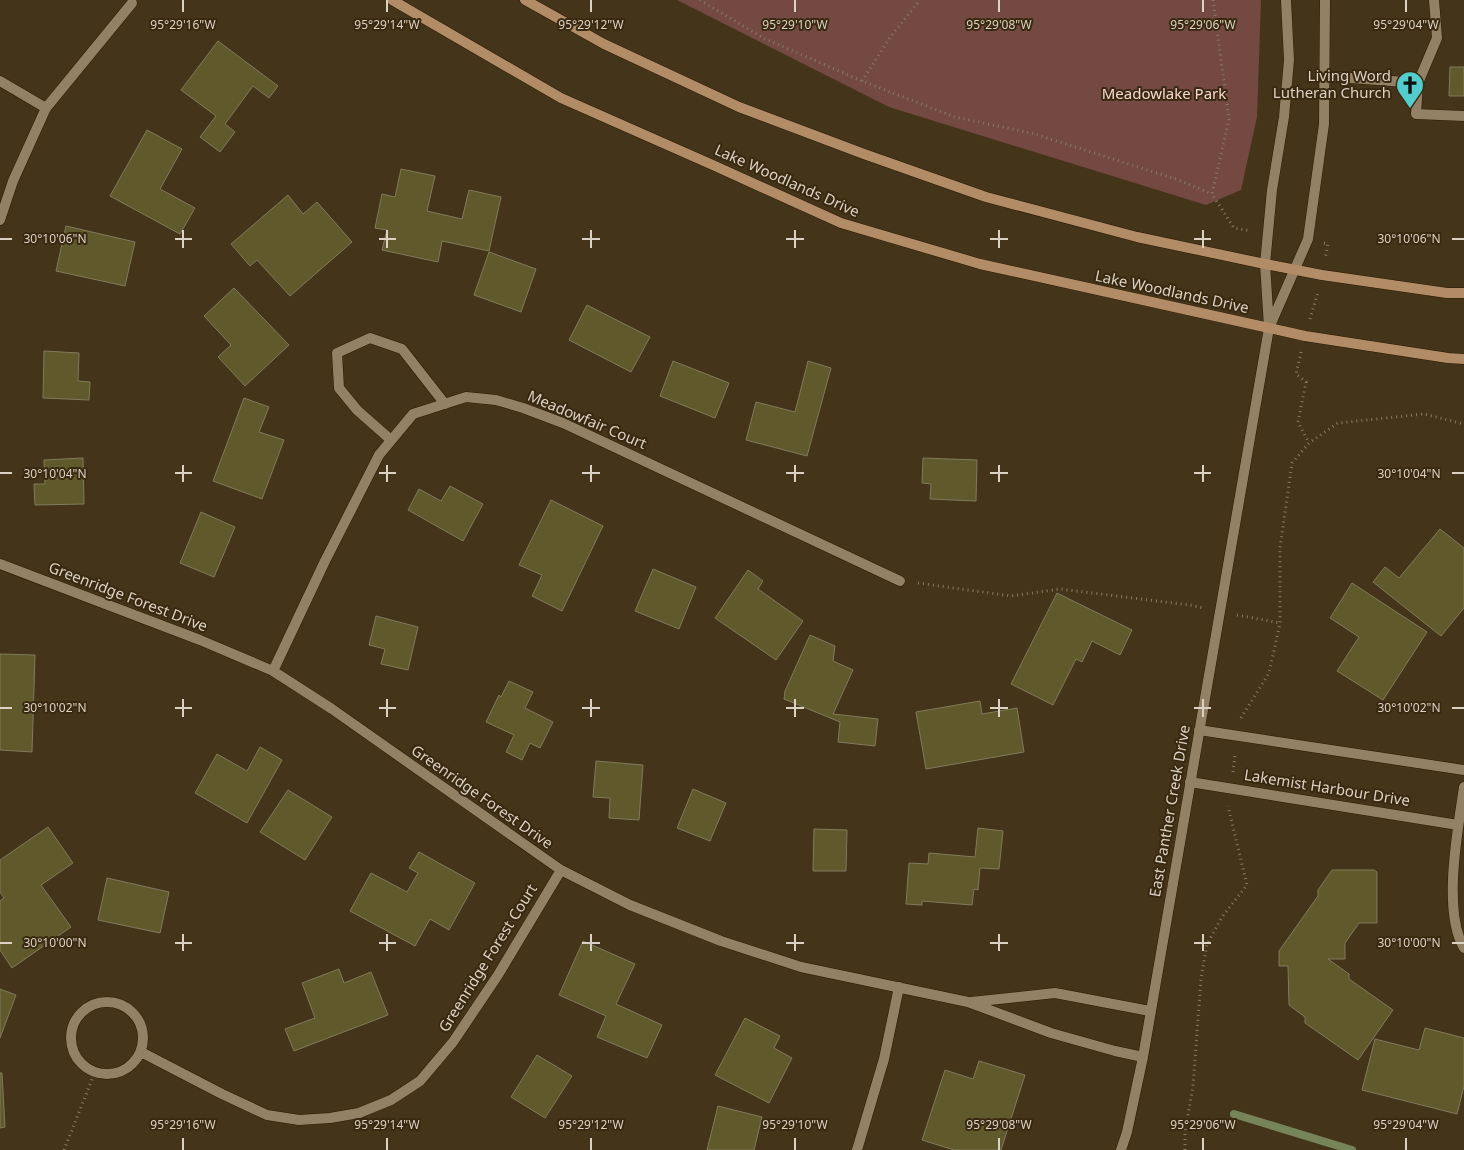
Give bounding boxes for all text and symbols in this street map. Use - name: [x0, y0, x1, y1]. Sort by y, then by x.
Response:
- text: 95°29'16"W: [150, 16, 216, 33]
- text: 95°29'14"W: [354, 16, 420, 33]
- text: 95°29'12"W: [558, 16, 624, 33]
- text: 95°29'10"W: [762, 16, 828, 33]
- text: 95°29'08"W: [966, 16, 1032, 33]
- text: 95°29'06"W: [1170, 16, 1236, 33]
- text: 95°29'04"W: [1373, 16, 1439, 33]
- place label: Living Word Lutheran Church: [1273, 65, 1391, 102]
- church icon: Living Word Lutheran Church: [1395, 70, 1425, 109]
- park label: Meadowlake Park: [1102, 83, 1226, 103]
- street label: Lake Woodlands Drive: [712, 139, 863, 221]
- text: 30°10'06"N: [23, 230, 87, 247]
- text: 30°10'06"N: [1377, 230, 1441, 247]
- street label: Lake Woodlands Drive: [1094, 265, 1251, 317]
- street label: Meadowfair Court: [525, 385, 650, 453]
- text: 30°10'04"N: [23, 465, 87, 482]
- text: 30°10'04"N: [1377, 465, 1441, 482]
- street label: Greenridge Forest Drive: [46, 557, 211, 636]
- text: 30°10'02"N: [23, 699, 87, 716]
- text: 30°10'02"N: [1377, 699, 1441, 716]
- street label: East Panther Creek Drive: [1144, 723, 1194, 899]
- street label: Greenridge Forest Drive: [408, 740, 557, 853]
- street label: Lakemist Harbour Drive: [1243, 764, 1412, 810]
- street label: Greenridge Forest Court: [433, 879, 541, 1035]
- text: 30°10'00"N: [23, 934, 87, 951]
- text: 30°10'00"N: [1377, 934, 1441, 951]
- text: 95°29'16"W: [150, 1116, 216, 1133]
- text: 95°29'14"W: [354, 1116, 420, 1133]
- text: 95°29'12"W: [558, 1116, 624, 1133]
- text: 95°29'10"W: [762, 1116, 828, 1133]
- text: 95°29'08"W: [966, 1116, 1032, 1133]
- text: 95°29'06"W: [1170, 1116, 1236, 1133]
- text: 95°29'04"W: [1373, 1116, 1439, 1133]

